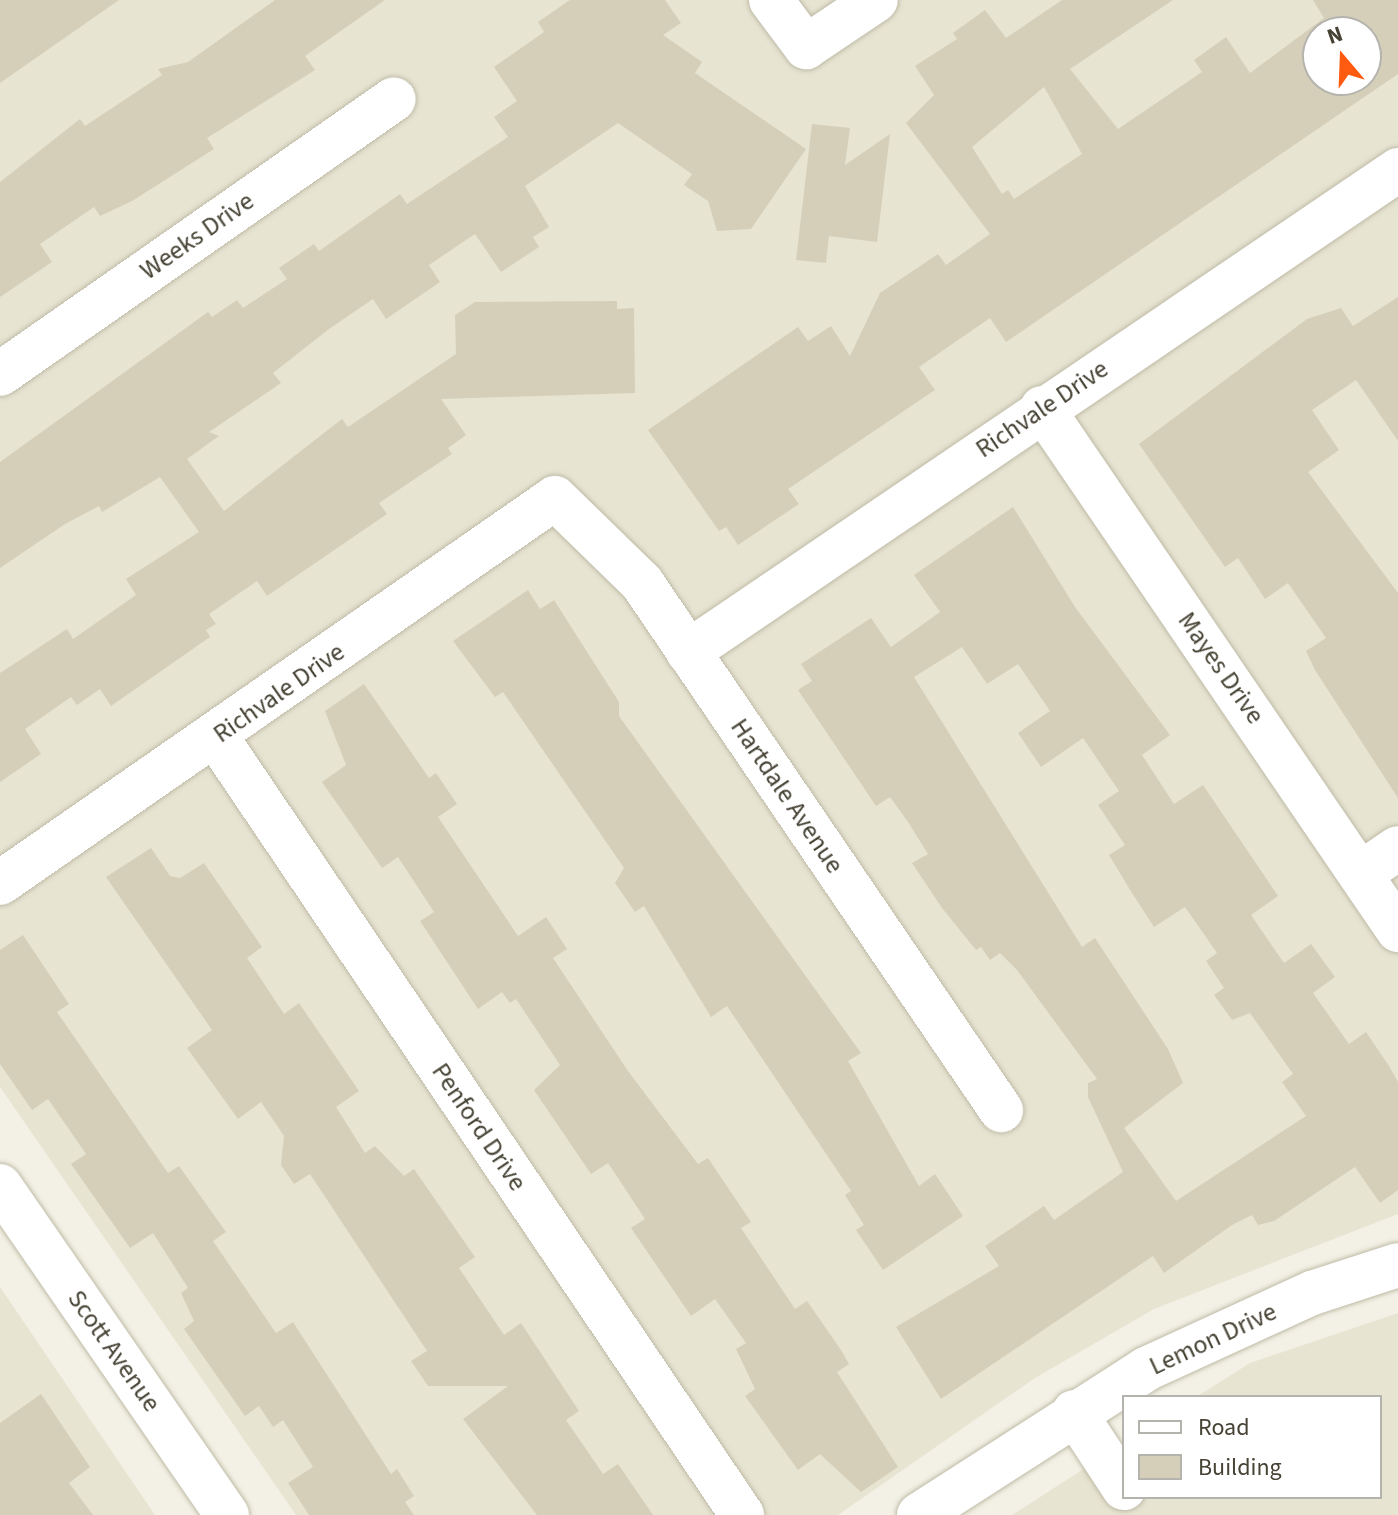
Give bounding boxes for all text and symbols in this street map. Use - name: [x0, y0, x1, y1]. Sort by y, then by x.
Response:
- north arrow: [1302, 16, 1382, 96]
- text: N: [1323, 18, 1347, 53]
- street label: Weeks Drive: [134, 185, 260, 287]
- street label: Richvale Drive: [970, 353, 1114, 465]
- street label: Mayes Drive: [1171, 606, 1271, 730]
- street label: Richvale Drive: [207, 636, 351, 750]
- street label: Hartdale Avenue: [724, 713, 850, 879]
- street label: Penford Drive: [425, 1057, 533, 1197]
- street label: Scott Avenue: [61, 1284, 167, 1418]
- street label: Lemon Drive: [1144, 1296, 1282, 1382]
- legend: [1122, 1395, 1382, 1499]
- text: Road: [1198, 1410, 1250, 1445]
- text: Building: [1198, 1450, 1282, 1485]

